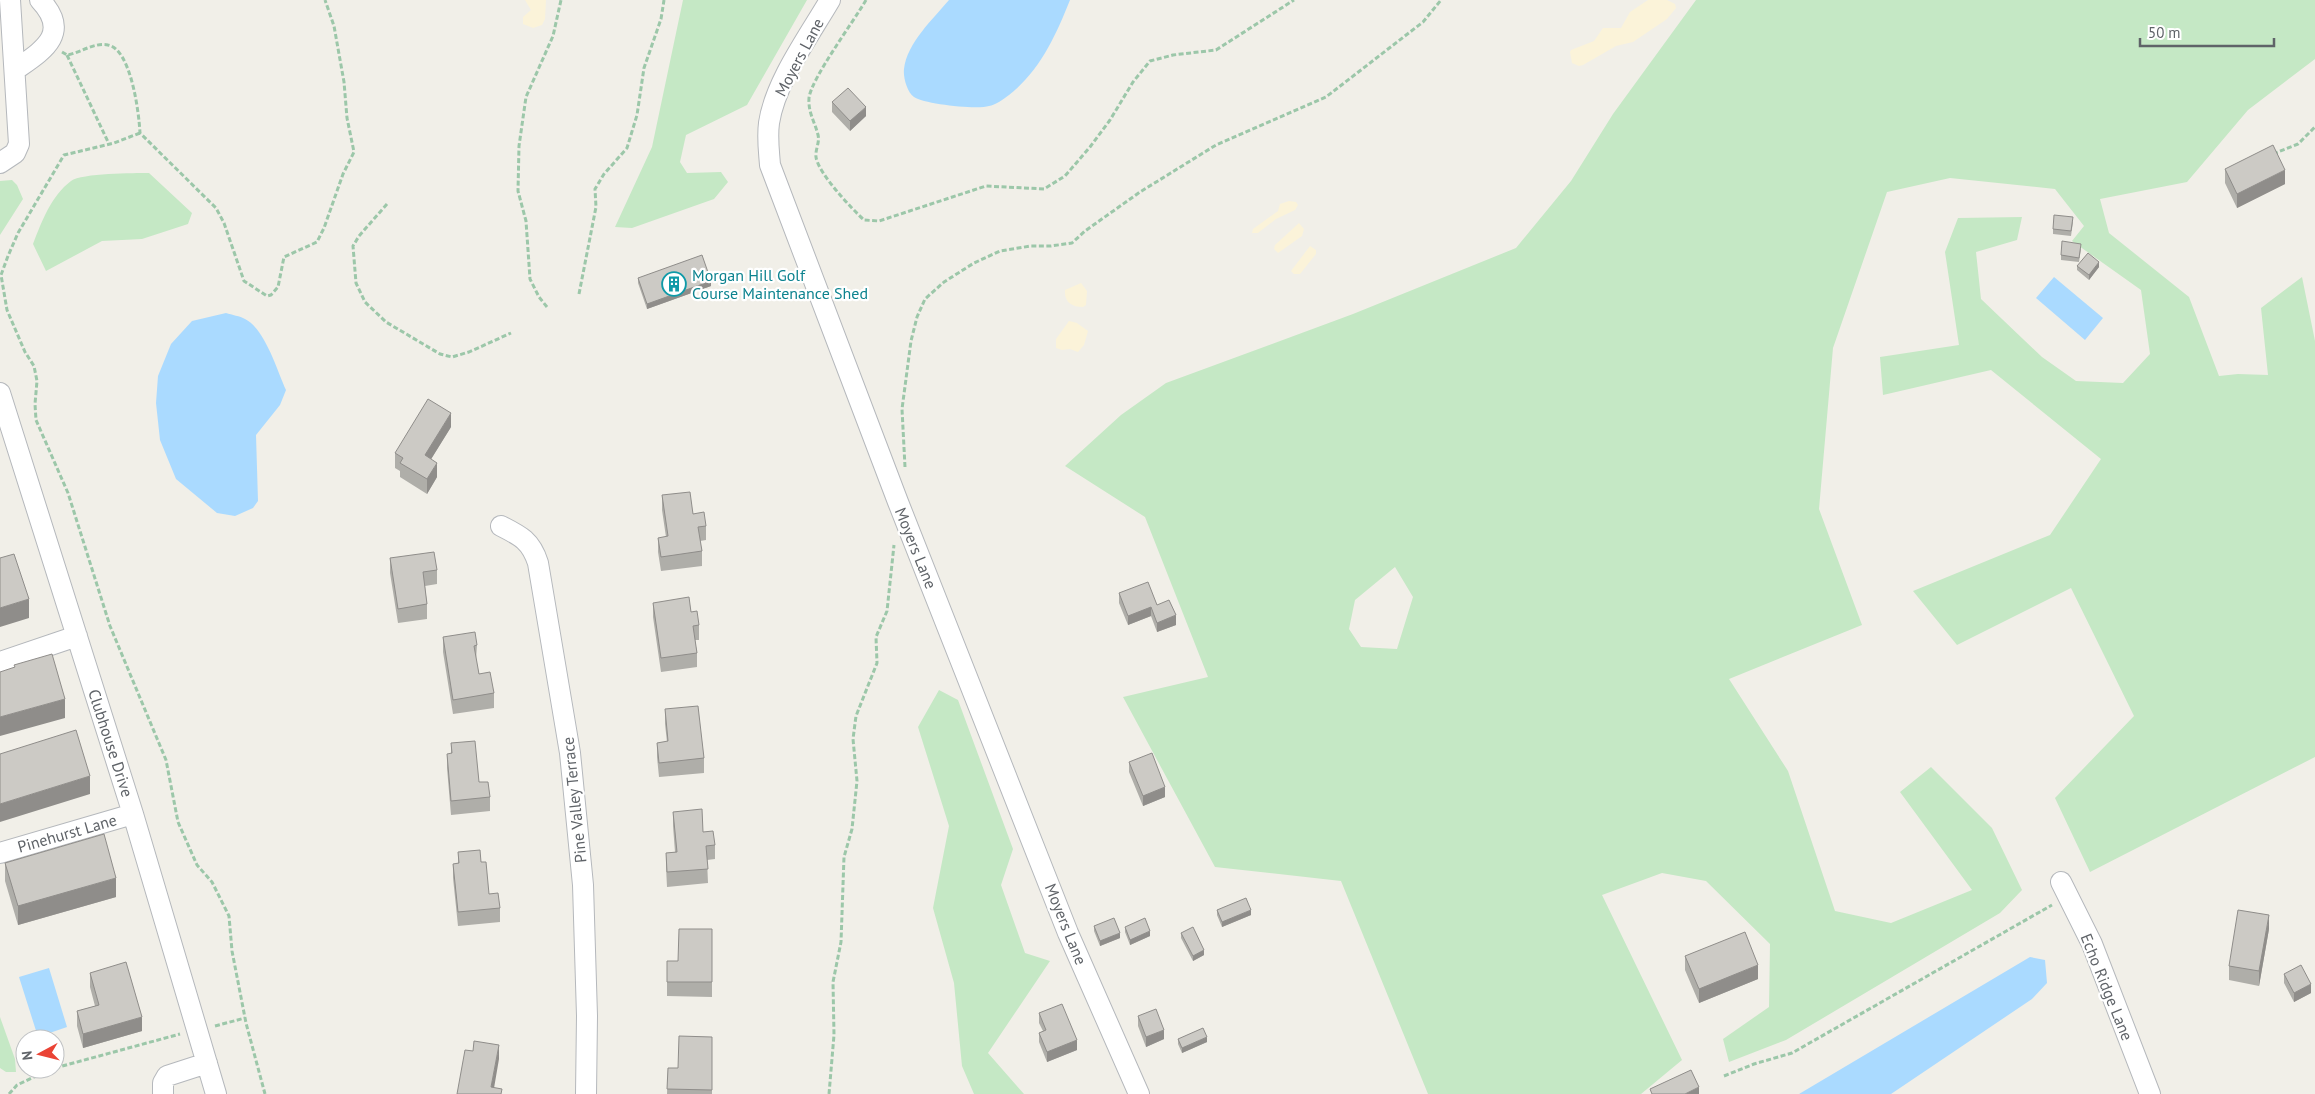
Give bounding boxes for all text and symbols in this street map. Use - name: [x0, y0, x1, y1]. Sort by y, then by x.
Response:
- street label: Moyers Lane: [770, 14, 828, 100]
- scale bar: [2140, 15, 2274, 47]
- text: 50 m: [2148, 23, 2181, 42]
- place label: Morgan Hill Golf Course Maintenance Shed: [692, 265, 868, 303]
- building icon: Morgan Hill Golf Course Maintenance Shed: [661, 271, 687, 297]
- street label: Moyers Lane: [891, 505, 941, 591]
- street label: Clubhouse Drive: [84, 687, 138, 799]
- street label: Pine Valley Terrace: [557, 736, 591, 864]
- street label: Pinehurst Lane: [15, 809, 119, 857]
- street label: Moyers Lane: [1041, 881, 1091, 967]
- street label: Echo Ridge Lane: [2076, 931, 2138, 1043]
- north arrow: [15, 1029, 65, 1079]
- text: N: [18, 1050, 37, 1061]

